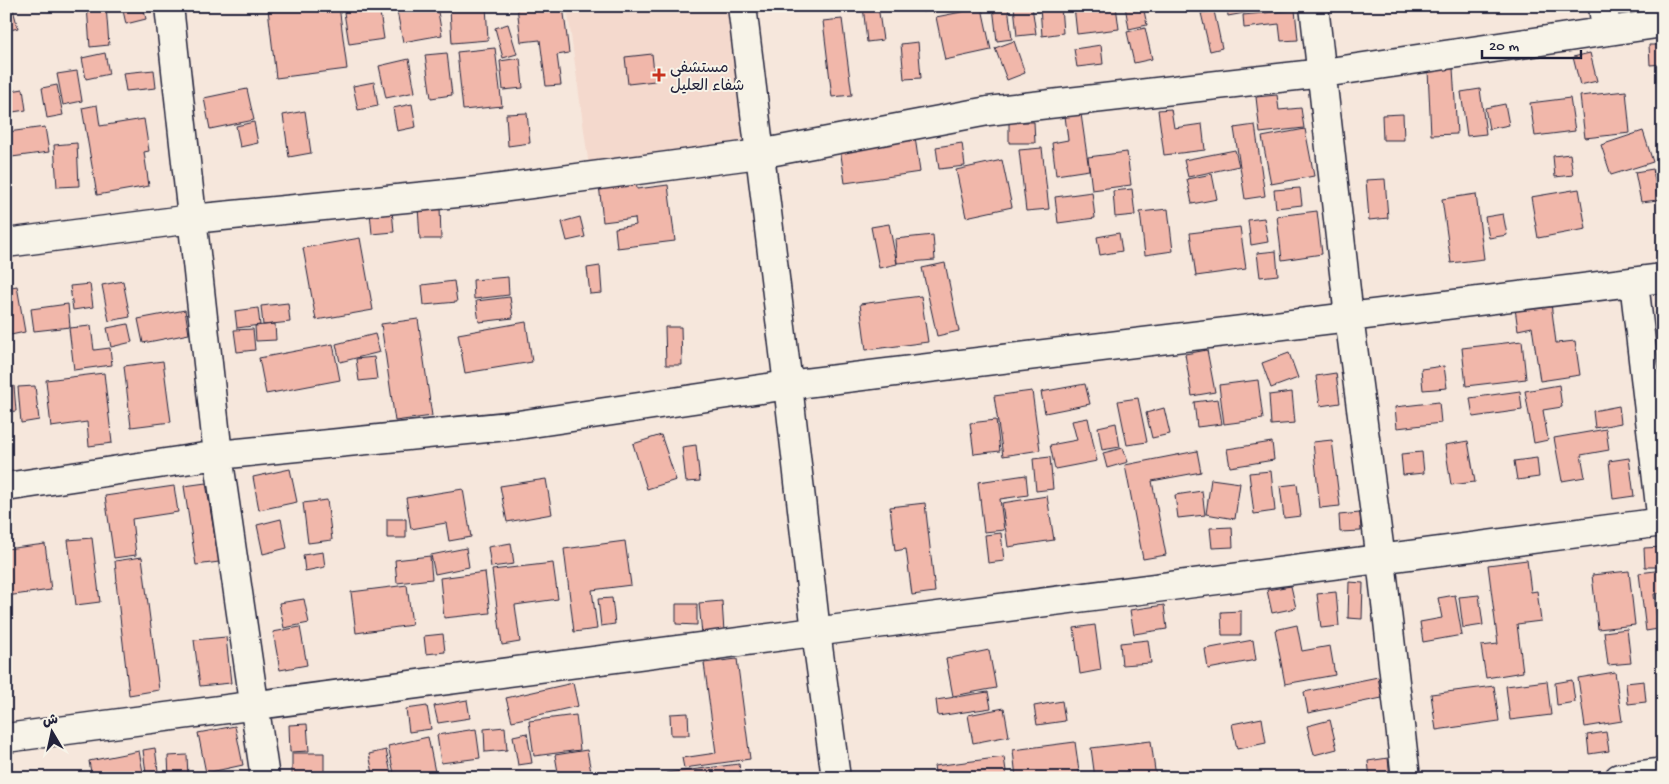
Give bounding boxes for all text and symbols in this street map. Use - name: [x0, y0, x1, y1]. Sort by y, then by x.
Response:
- scale bar: [1482, 28, 1580, 60]
- text: 20 m: [1489, 38, 1519, 56]
- place label: مستشفى شفاء العليل: [670, 60, 744, 97]
- marker: مستشفى شفاء العليل: [652, 68, 666, 82]
- north arrow: [28, 706, 78, 756]
- text: ش: [41, 712, 59, 731]

